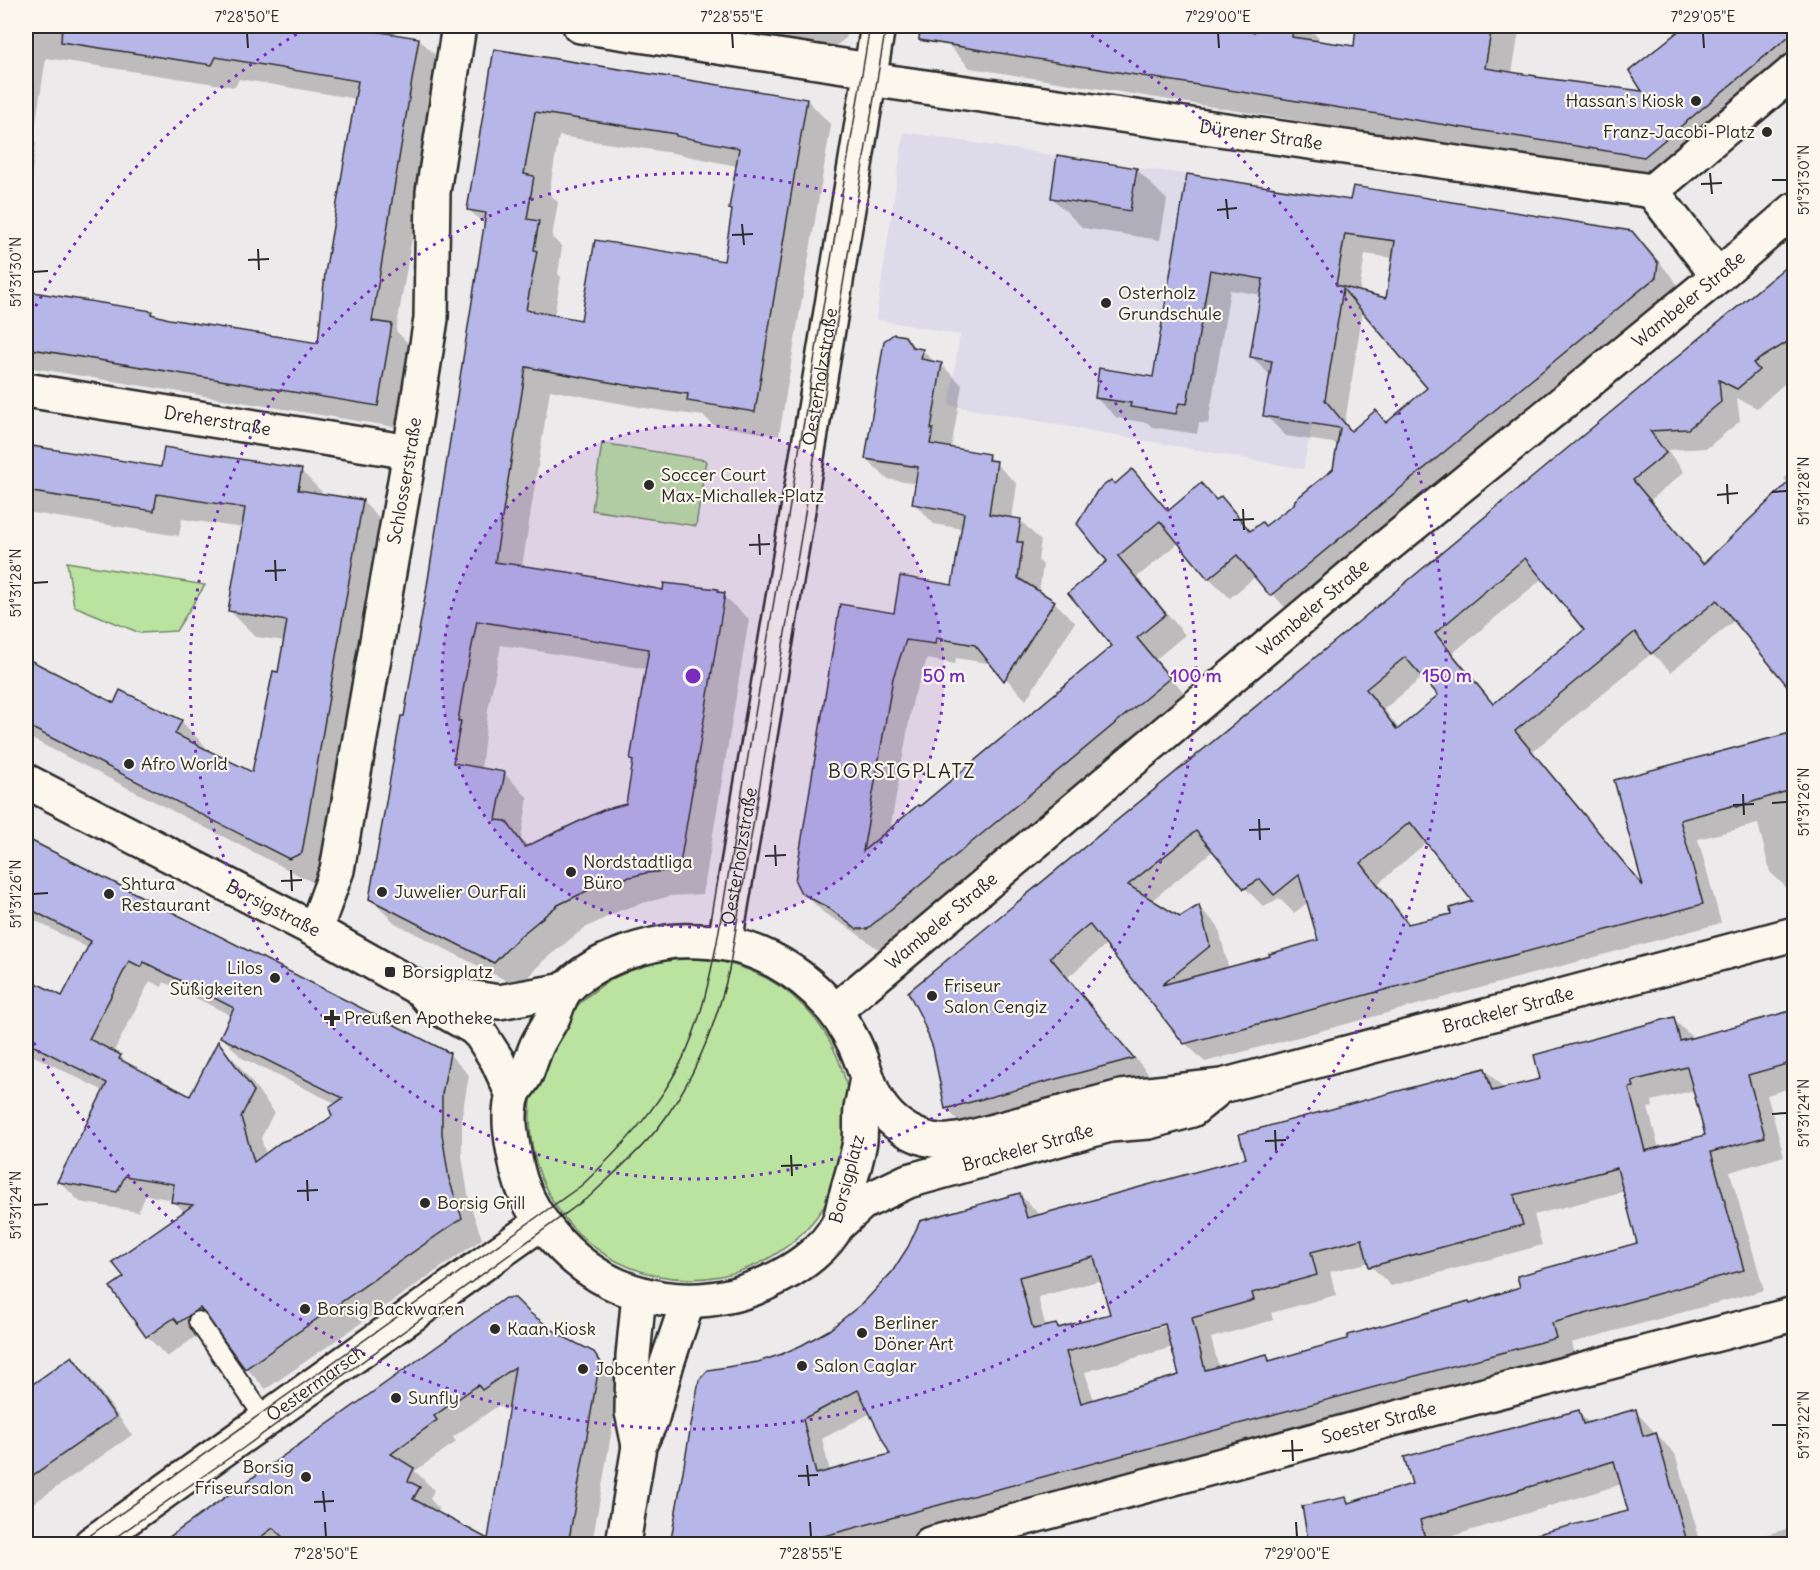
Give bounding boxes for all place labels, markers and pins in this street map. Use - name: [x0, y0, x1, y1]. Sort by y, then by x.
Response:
- place label: Hassan's Kiosk: [1565, 89, 1684, 112]
- marker: Hassan's Kiosk: [1689, 94, 1703, 108]
- place label: Franz-Jacobi-Platz: [1603, 120, 1755, 143]
- marker: Franz-Jacobi-Platz: [1760, 125, 1774, 139]
- place label: Osterholz Grundschule: [1118, 281, 1222, 325]
- marker: Osterholz Grundschule: [1099, 296, 1113, 310]
- place label: Soccer Court Max-Michallek-Platz: [661, 463, 825, 507]
- marker: Soccer Court Max-Michallek-Platz: [642, 478, 656, 492]
- centre of rings: [683, 666, 703, 686]
- place label: Afro World: [141, 752, 228, 775]
- marker: Afro World: [122, 757, 136, 771]
- place label: Nordstadtliga Büro: [583, 850, 693, 894]
- marker: Nordstadtliga Büro: [564, 865, 578, 879]
- place label: Shtura Restaurant: [121, 872, 210, 916]
- place label: Juwelier OurFali: [394, 880, 526, 903]
- marker: Juwelier OurFali: [375, 885, 389, 899]
- marker: Shtura Restaurant: [102, 887, 116, 901]
- place label: Lilos Süßigkeiten: [170, 956, 263, 1000]
- place label: Borsigplatz: [402, 960, 493, 983]
- marker: Borsigplatz: [383, 965, 397, 979]
- marker: Lilos Süßigkeiten: [268, 971, 282, 985]
- place label: Friseur Salon Cengiz: [944, 974, 1048, 1018]
- marker: Friseur Salon Cengiz: [925, 989, 939, 1003]
- place label: Preußen Apotheke: [344, 1006, 493, 1029]
- marker: Preußen Apotheke: [325, 1011, 339, 1025]
- place label: Borsig Grill: [437, 1191, 525, 1214]
- marker: Borsig Grill: [418, 1196, 432, 1210]
- place label: Borsig Backwaren: [317, 1297, 464, 1320]
- marker: Borsig Backwaren: [298, 1302, 312, 1316]
- place label: Berliner Döner Art: [874, 1311, 954, 1355]
- place label: Kaan Kiosk: [507, 1317, 596, 1340]
- marker: Kaan Kiosk: [488, 1322, 502, 1336]
- marker: Berliner Döner Art: [855, 1326, 869, 1340]
- place label: Salon Caglar: [814, 1354, 917, 1377]
- place label: Jobcenter: [595, 1357, 677, 1380]
- marker: Salon Caglar: [795, 1359, 809, 1373]
- marker: Jobcenter: [576, 1362, 590, 1376]
- place label: Sunfly: [408, 1386, 459, 1409]
- marker: Sunfly: [389, 1391, 403, 1405]
- place label: Borsig Friseursalon: [194, 1455, 294, 1499]
- marker: Borsig Friseursalon: [299, 1470, 313, 1484]

